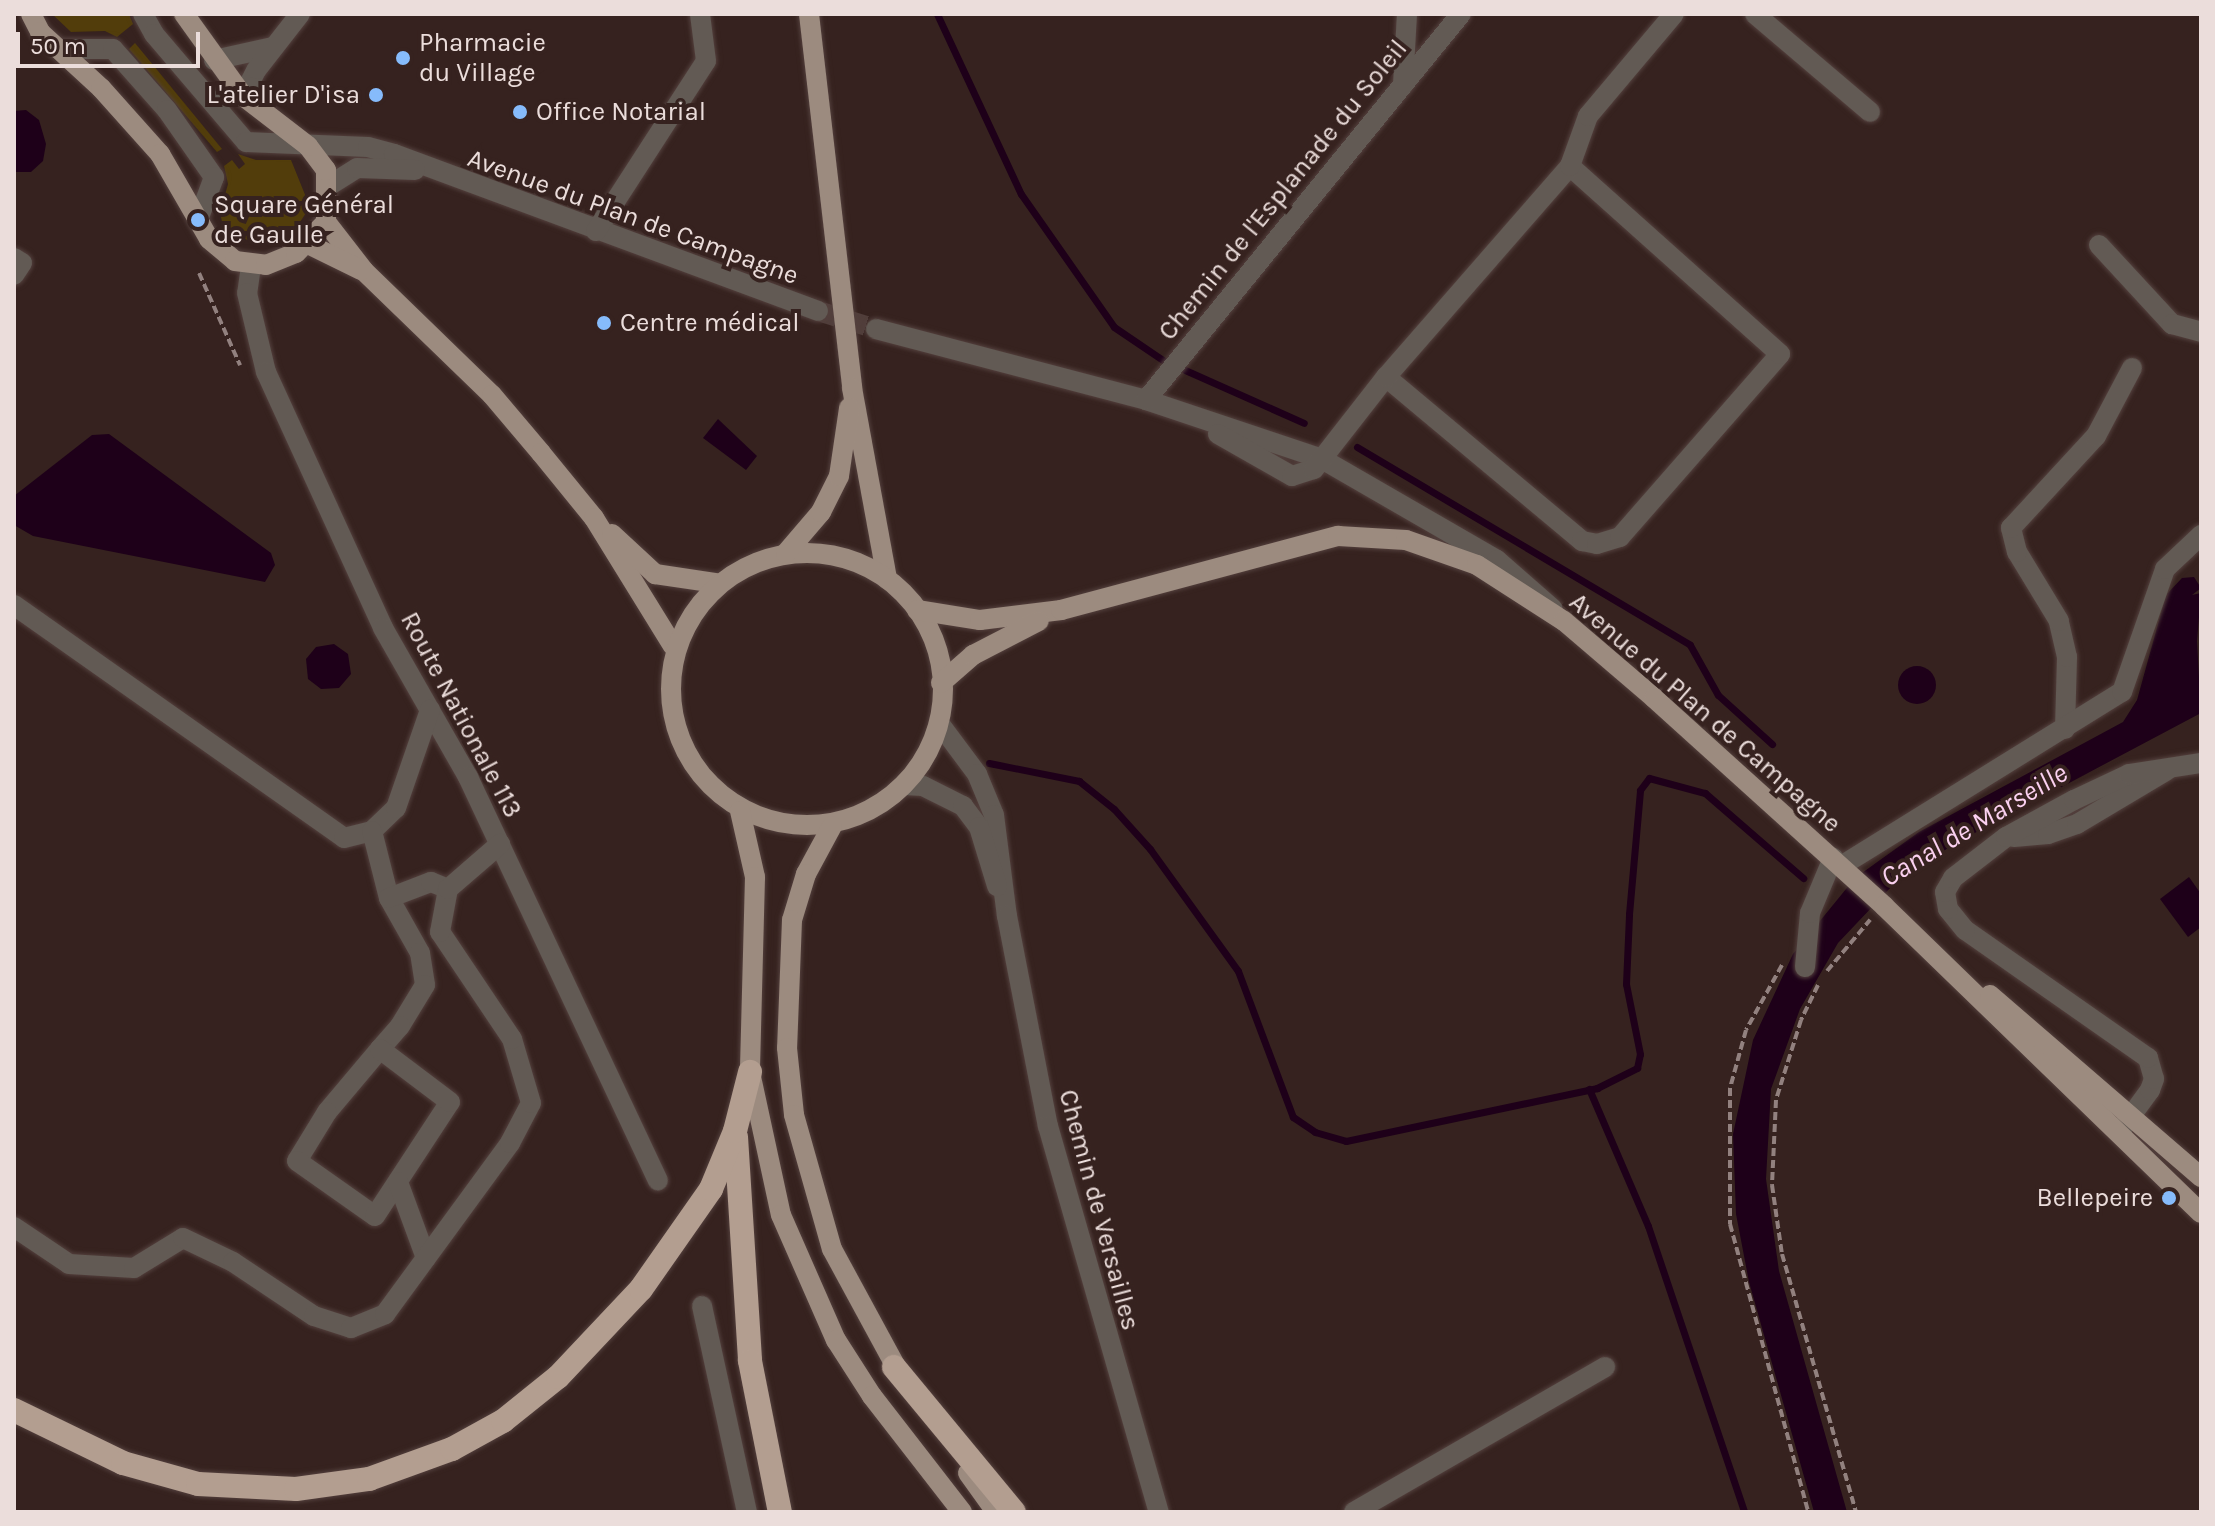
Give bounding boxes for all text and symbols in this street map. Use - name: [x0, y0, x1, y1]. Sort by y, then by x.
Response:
- scale bar: [20, 16, 204, 66]
- place label: Pharmacie du Village: [419, 27, 546, 88]
- text: 50 m: [30, 32, 86, 60]
- street label: Chemin de l'Esplanade du Soleil: [1152, 33, 1414, 347]
- marker: Pharmacie du Village: [394, 49, 412, 67]
- place label: L'atelier D'isa: [207, 79, 360, 111]
- marker: L'atelier D'isa: [367, 86, 385, 104]
- place label: Office Notarial: [536, 96, 706, 128]
- marker: Office Notarial: [511, 103, 529, 121]
- street label: Avenue du Plan de Campagne: [463, 143, 803, 291]
- place label: Square Général de Gaulle: [214, 189, 394, 250]
- marker: Square Général de Gaulle: [189, 211, 207, 229]
- place label: Centre médical: [620, 307, 800, 339]
- marker: Centre médical: [595, 314, 613, 332]
- street label: Avenue du Plan de Campagne: [1563, 587, 1847, 839]
- street label: Route Nationale 113: [394, 607, 528, 823]
- water label: Canal de Marseille: [1875, 756, 2073, 894]
- street label: Chemin de Versailles: [1052, 1086, 1146, 1334]
- place label: Bellepeire: [2037, 1182, 2153, 1214]
- marker: Bellepeire: [2160, 1189, 2178, 1207]

